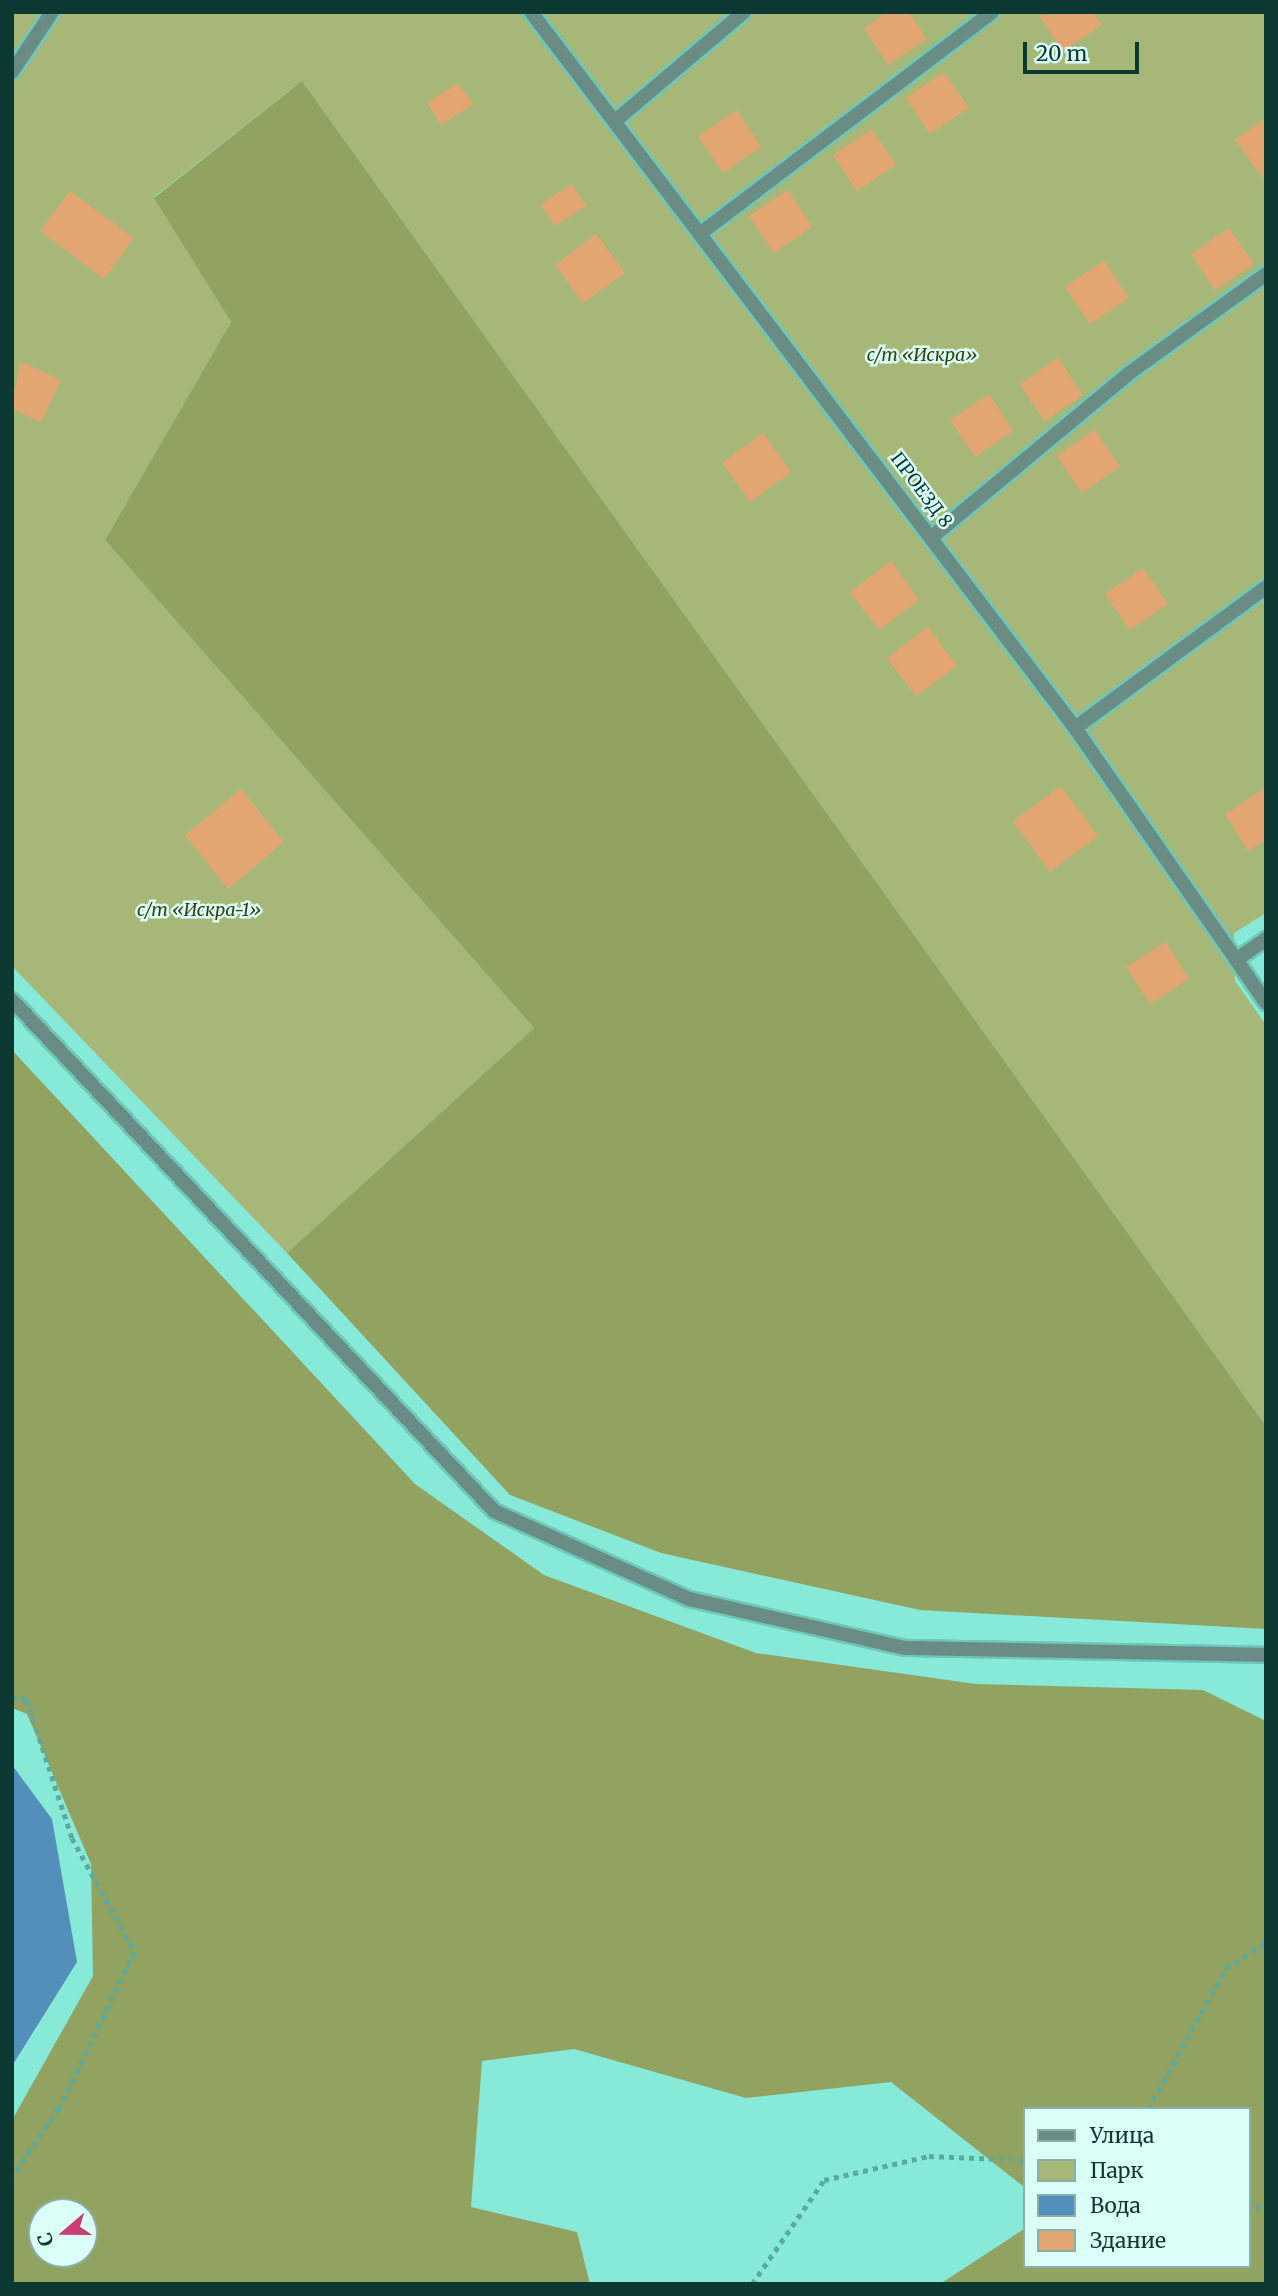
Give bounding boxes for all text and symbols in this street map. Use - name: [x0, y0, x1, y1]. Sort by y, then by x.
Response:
- scale bar: [1026, 28, 1142, 72]
- text: 20 m: [1036, 40, 1087, 67]
- park label: с/т «Искра»: [867, 344, 977, 366]
- street label: ПРОЕЗД 8: [886, 448, 956, 532]
- park label: с/т «Искра-1»: [137, 899, 261, 921]
- legend: [1023, 2107, 1250, 2268]
- text: Улица: [1090, 2122, 1154, 2149]
- text: Парк: [1090, 2157, 1144, 2184]
- text: Вода: [1090, 2192, 1141, 2219]
- north arrow: [28, 2198, 98, 2268]
- text: Здание: [1090, 2227, 1166, 2254]
- text: С: [32, 2229, 59, 2250]

